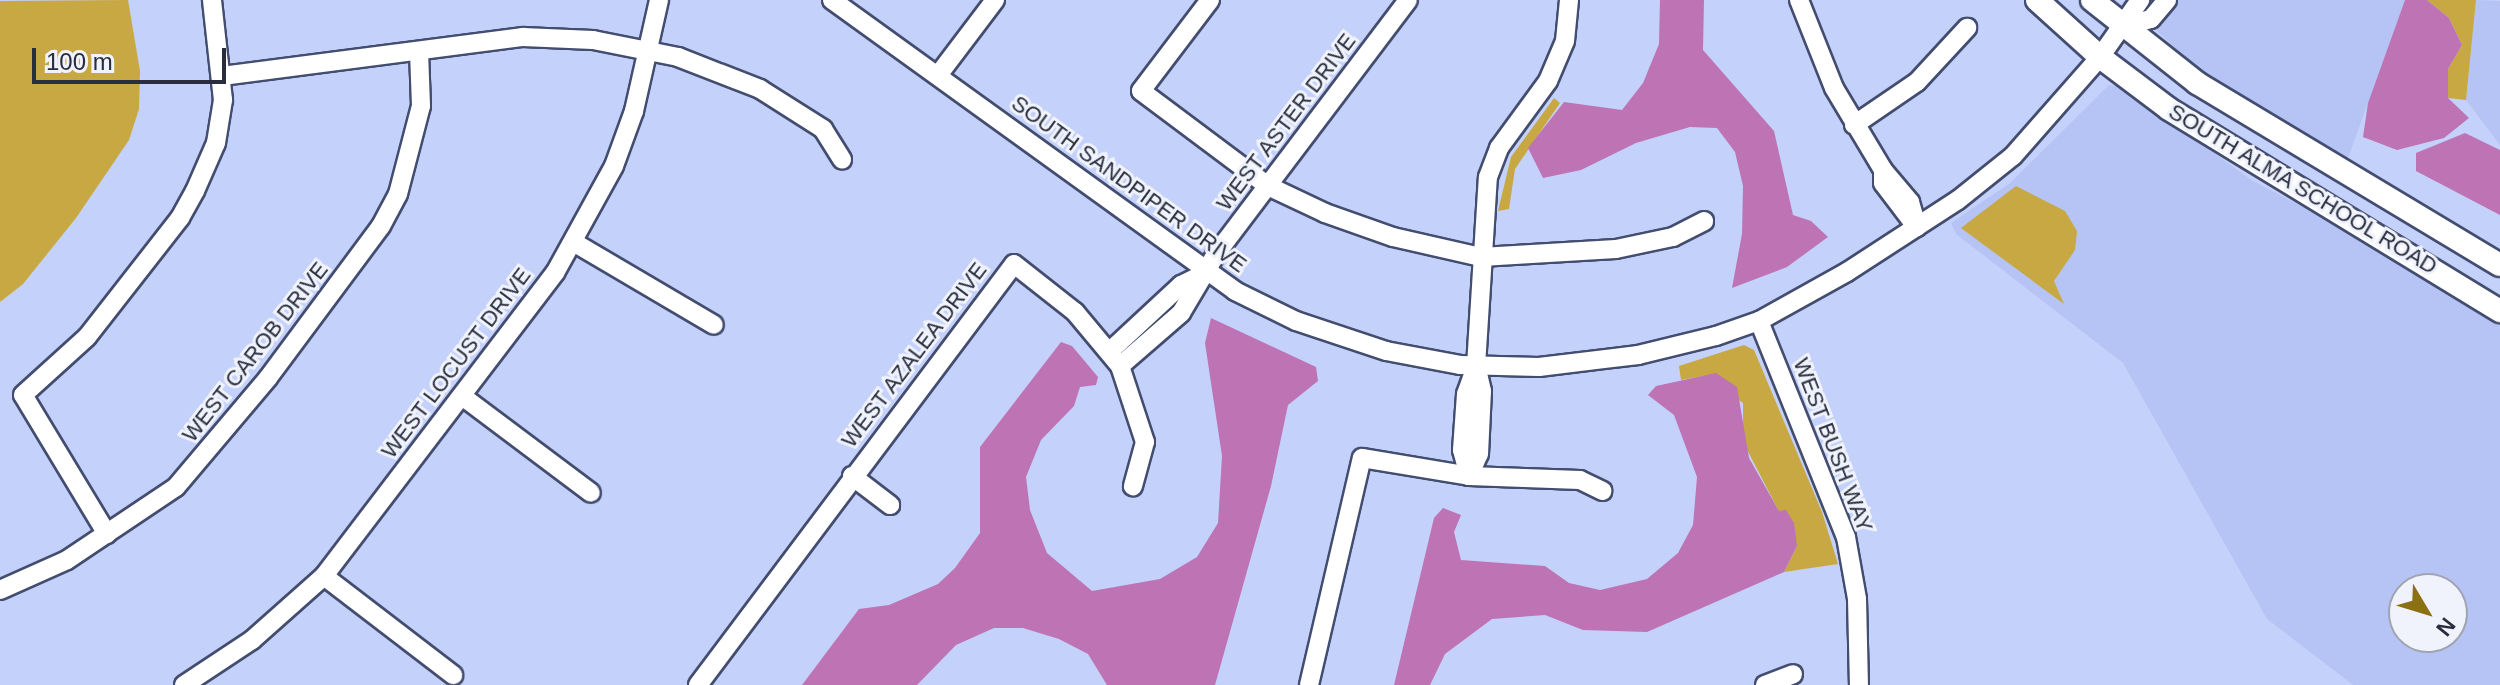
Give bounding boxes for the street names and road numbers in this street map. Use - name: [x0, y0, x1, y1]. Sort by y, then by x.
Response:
- street label: WEST ASTER DRIVE: [1210, 28, 1362, 216]
- street label: SOUTH SANDPIPER DRIVE: [1007, 90, 1251, 278]
- street label: SOUTH ALMA SCHOOL ROAD: [2163, 97, 2443, 281]
- street label: WEST AZALEA DRIVE: [835, 256, 993, 454]
- street label: WEST CAROB DRIVE: [176, 257, 334, 447]
- street label: WEST LOCUST DRIVE: [376, 262, 536, 464]
- street label: WEST BUSH WAY: [1788, 354, 1878, 536]

